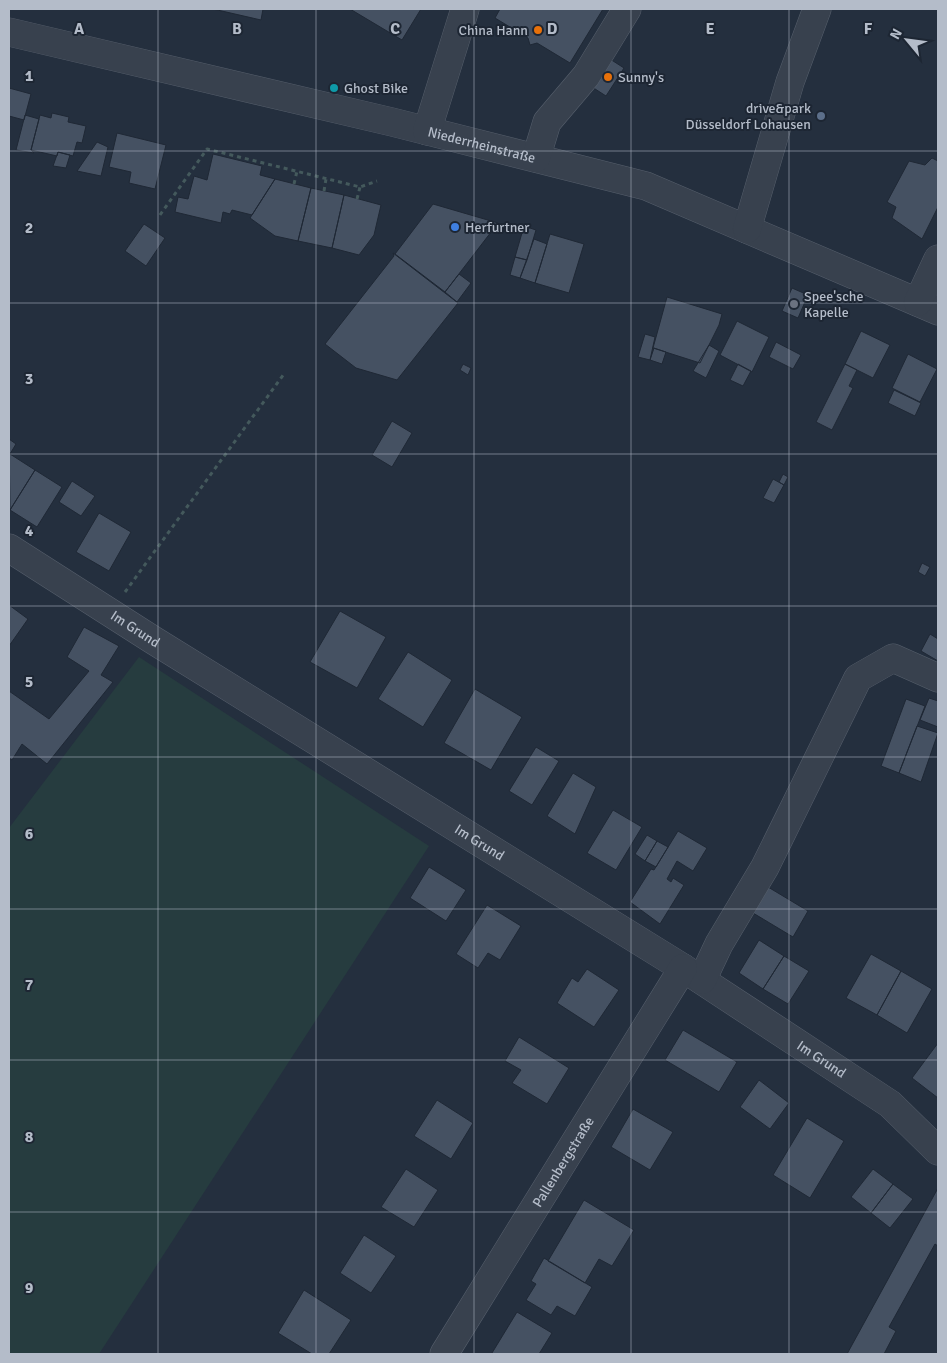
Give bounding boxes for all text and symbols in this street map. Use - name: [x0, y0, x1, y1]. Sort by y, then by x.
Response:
- north arrow: [882, 15, 932, 65]
- text: A: [74, 19, 85, 39]
- text: B: [232, 19, 242, 39]
- text: C: [390, 19, 400, 39]
- text: D: [547, 19, 558, 39]
- text: E: [705, 19, 715, 39]
- text: F: [864, 19, 873, 39]
- place label: China Hann: [459, 22, 528, 39]
- marker: China Hann: [532, 24, 544, 36]
- text: N: [886, 26, 906, 42]
- text: 1: [25, 66, 34, 86]
- place label: Sunny's: [618, 69, 664, 86]
- marker: Sunny's: [602, 71, 614, 83]
- place label: Ghost Bike: [344, 80, 408, 97]
- marker: Ghost Bike: [328, 82, 340, 94]
- place label: drive&park Düsseldorf Lohausen: [686, 100, 811, 133]
- marker: drive&park Düsseldorf Lohausen: [815, 110, 827, 122]
- street label: Niederrheinstraße: [426, 123, 537, 167]
- text: 2: [25, 218, 33, 238]
- place label: Herfurtner: [465, 219, 530, 236]
- marker: Herfurtner: [449, 221, 461, 233]
- place label: Spee'sche Kapelle: [804, 288, 863, 321]
- marker: Spee'sche Kapelle: [788, 298, 800, 310]
- text: 3: [25, 369, 33, 389]
- text: 4: [25, 521, 34, 541]
- street label: Im Grund: [107, 607, 163, 651]
- text: 5: [25, 672, 33, 692]
- street label: Im Grund: [451, 821, 507, 864]
- text: 6: [25, 824, 34, 844]
- text: 7: [25, 975, 34, 995]
- street label: Im Grund: [794, 1037, 849, 1082]
- street label: Pallenbergstraße: [529, 1114, 598, 1210]
- text: 8: [25, 1127, 34, 1147]
- text: 9: [25, 1278, 34, 1298]

